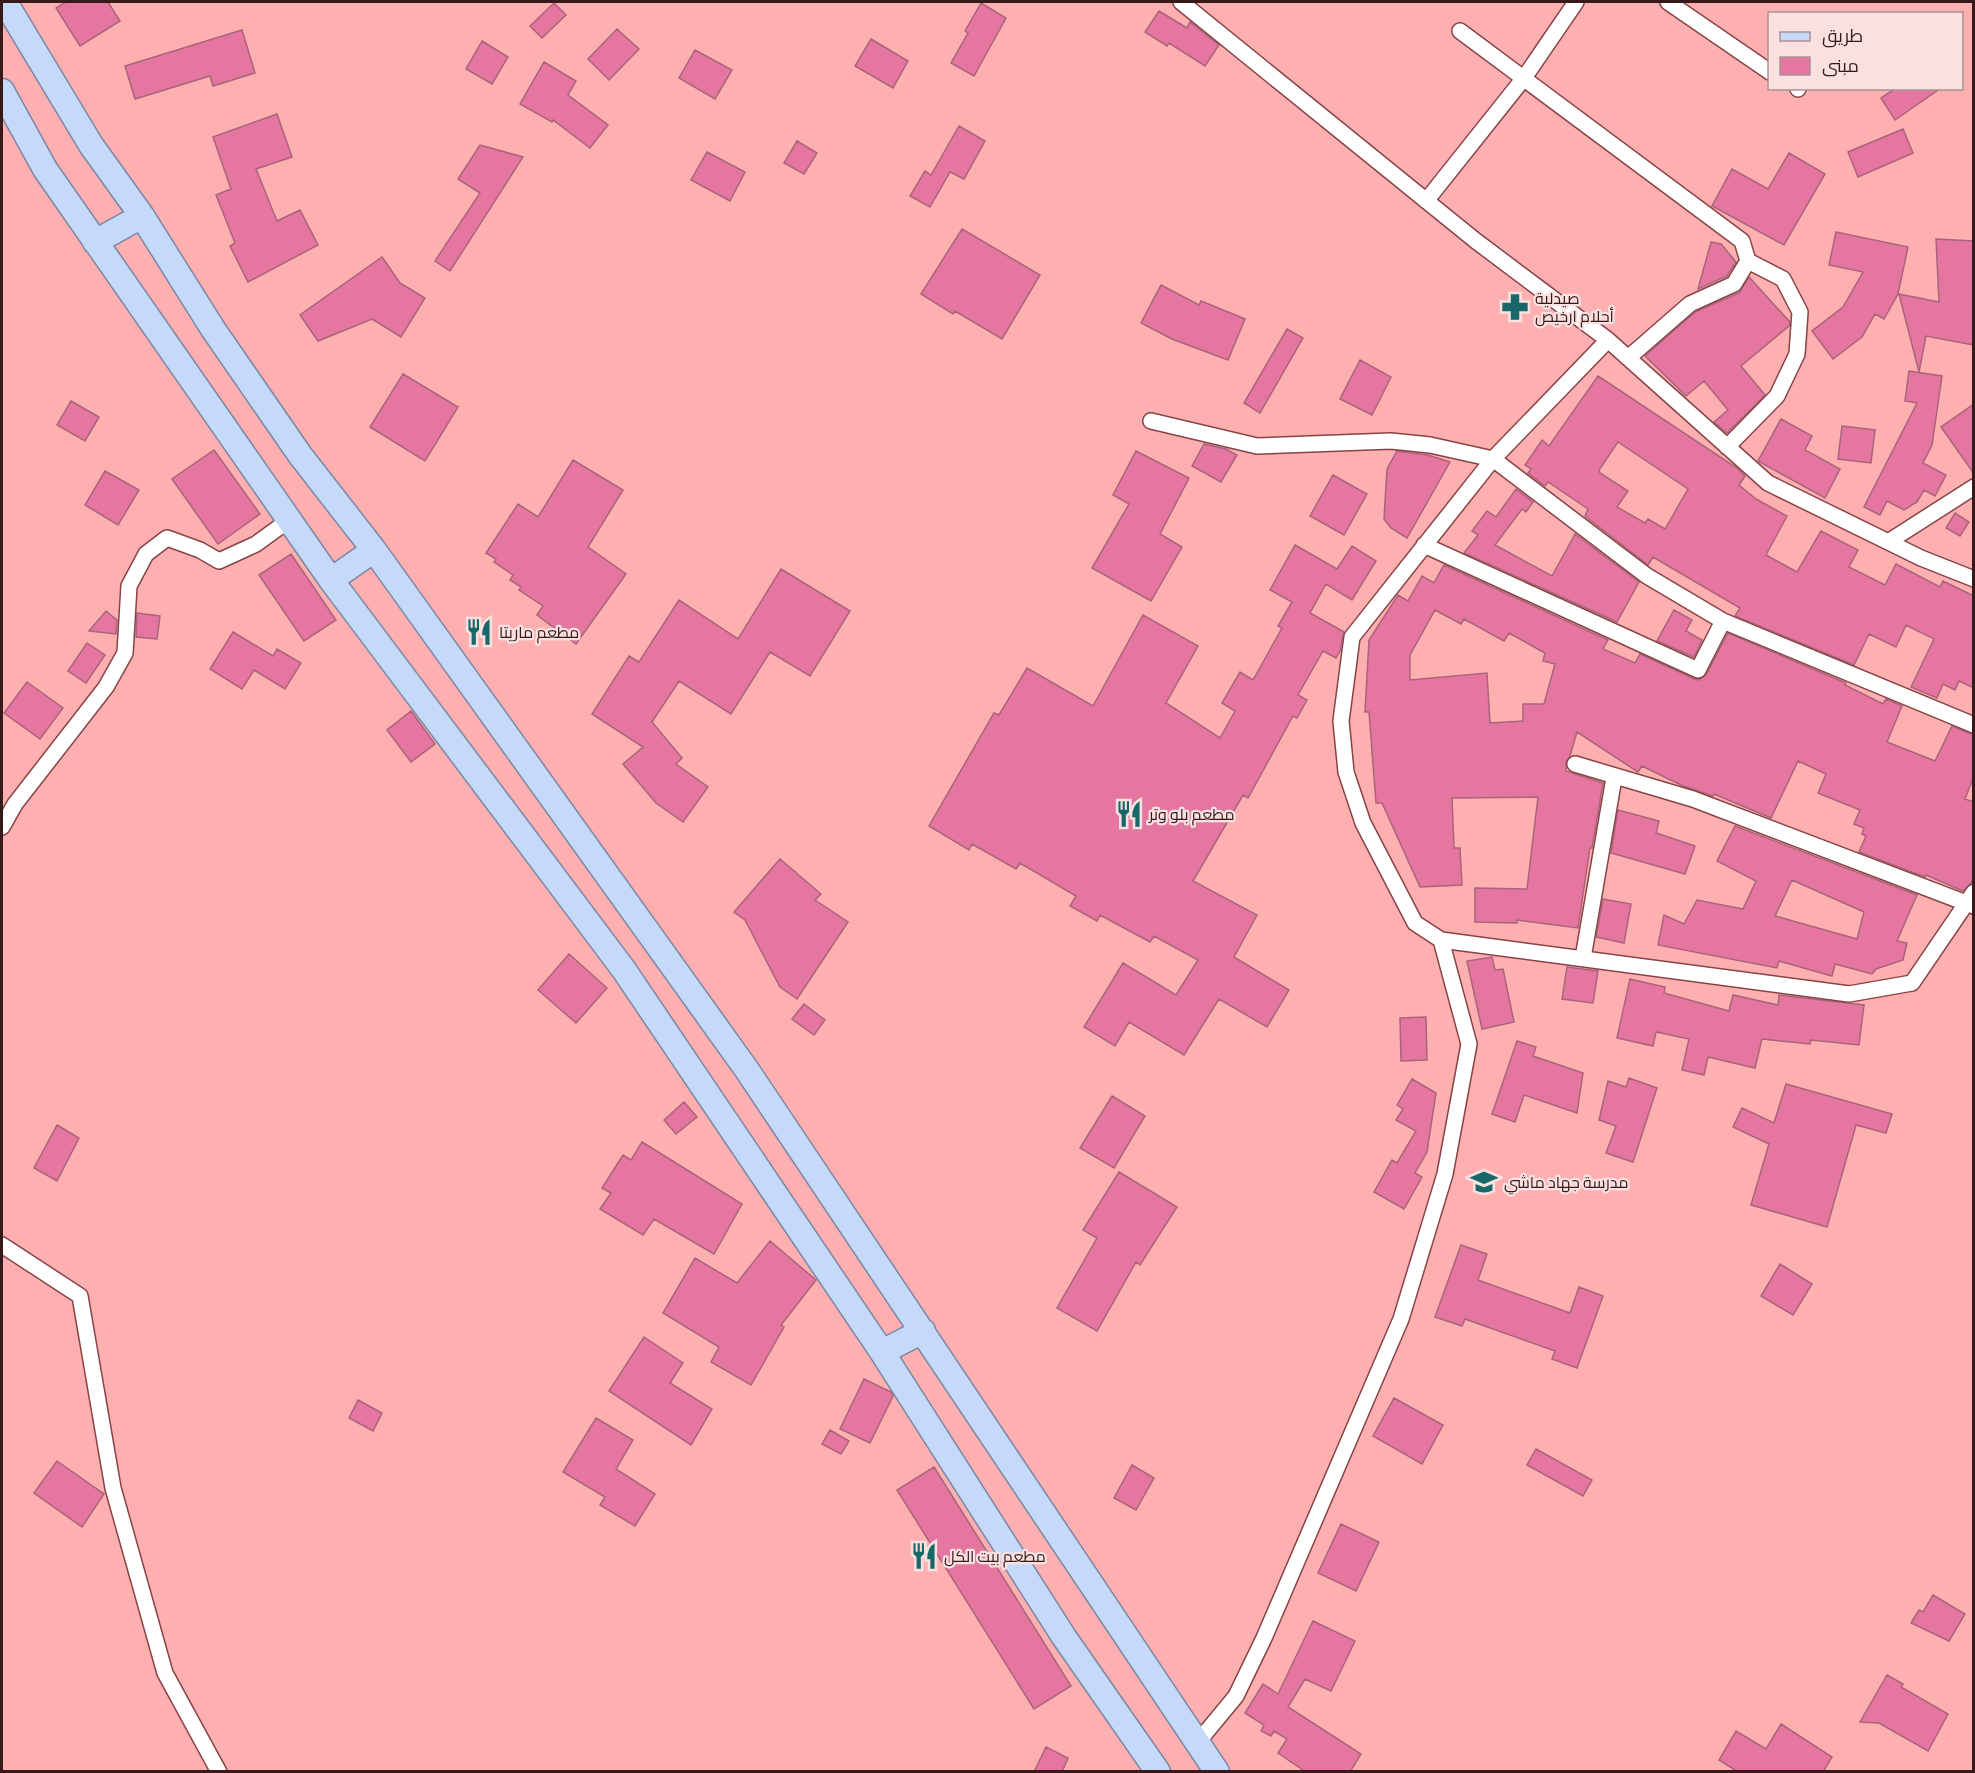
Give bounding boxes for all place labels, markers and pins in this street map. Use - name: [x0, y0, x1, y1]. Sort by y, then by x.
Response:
- place label: صيدلية أحلام ارخيص: [1535, 285, 1614, 328]
- pharmacy icon: صيدلية أحلام ارخيص: [1500, 292, 1530, 322]
- restaurant icon: مطعم ماريتا: [464, 617, 494, 647]
- place label: مطعم ماريتا: [499, 619, 579, 644]
- restaurant icon: مطعم بلو وتر: [1114, 799, 1144, 829]
- place label: مطعم بلو وتر: [1148, 801, 1235, 826]
- school or university icon: مدرسة جهاد ماشي: [1469, 1167, 1499, 1197]
- place label: مدرسة جهاد ماشي: [1504, 1169, 1629, 1195]
- restaurant icon: مطعم بيت الكل: [909, 1541, 939, 1571]
- place label: مطعم بيت الكل: [944, 1543, 1046, 1568]

